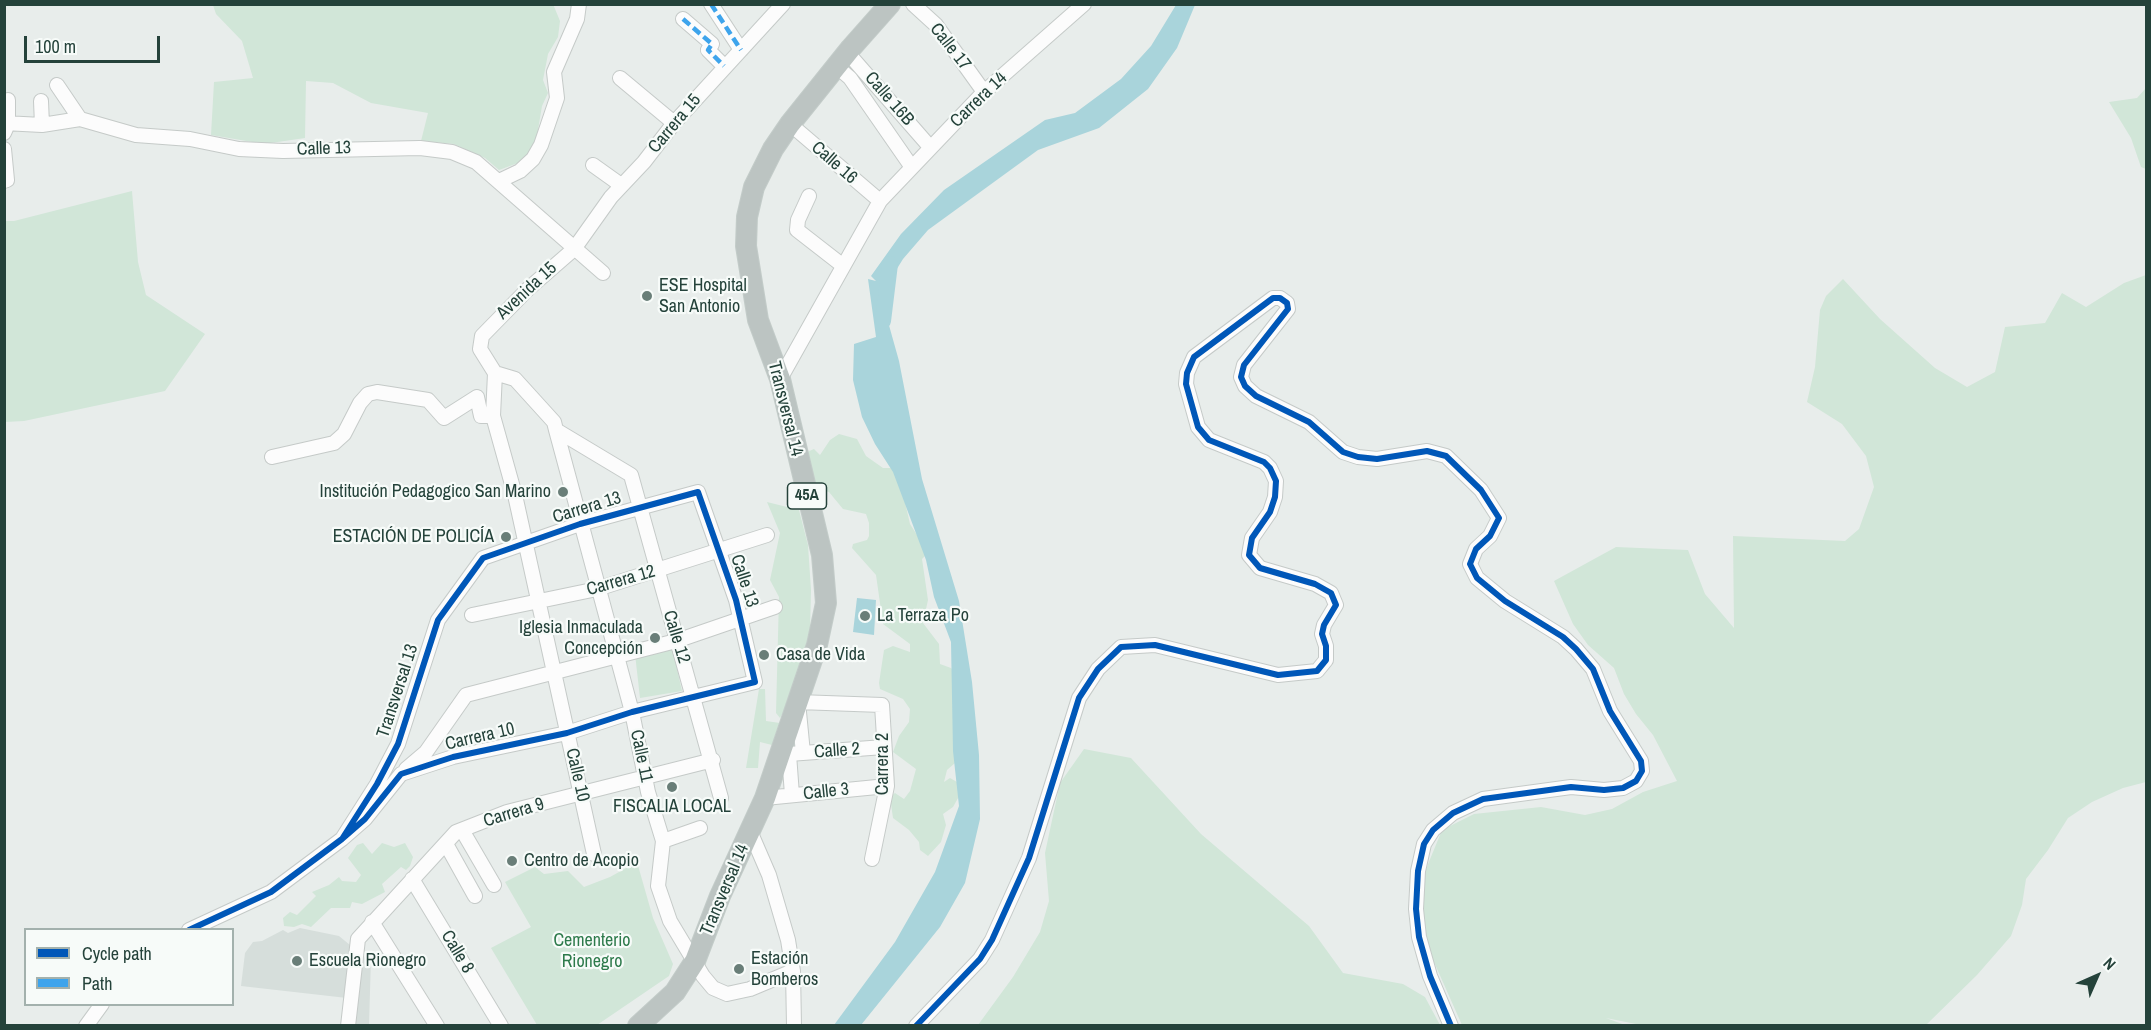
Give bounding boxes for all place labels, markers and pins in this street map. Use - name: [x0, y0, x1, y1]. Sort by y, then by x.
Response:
- place label: ESE Hospital San Antonio: [659, 275, 747, 318]
- marker: ESE Hospital San Antonio: [640, 289, 654, 303]
- place label: Institución Pedagogico San Marino: [320, 481, 551, 503]
- marker: Institución Pedagogico San Marino: [556, 485, 570, 499]
- place label: ESTACIÓN DE POLICÍA: [333, 526, 494, 548]
- marker: ESTACIÓN DE POLICÍA: [499, 530, 513, 544]
- place label: La Terraza Po: [877, 605, 969, 627]
- marker: La Terraza Po: [858, 609, 872, 623]
- place label: Iglesia Inmaculada Concepción: [519, 617, 643, 660]
- marker: Iglesia Inmaculada Concepción: [648, 631, 662, 645]
- place label: Casa de Vida: [776, 644, 865, 666]
- marker: Casa de Vida: [757, 648, 771, 662]
- marker: FISCALIA LOCAL: [665, 780, 679, 794]
- place label: FISCALIA LOCAL: [613, 796, 731, 818]
- place label: Centro de Acopio: [524, 850, 639, 872]
- marker: Centro de Acopio: [505, 854, 519, 868]
- place label: Estación Bomberos: [751, 948, 818, 990]
- place label: Escuela Rionegro: [309, 950, 426, 972]
- marker: Escuela Rionegro: [290, 954, 304, 968]
- marker: Estación Bomberos: [732, 962, 746, 976]

